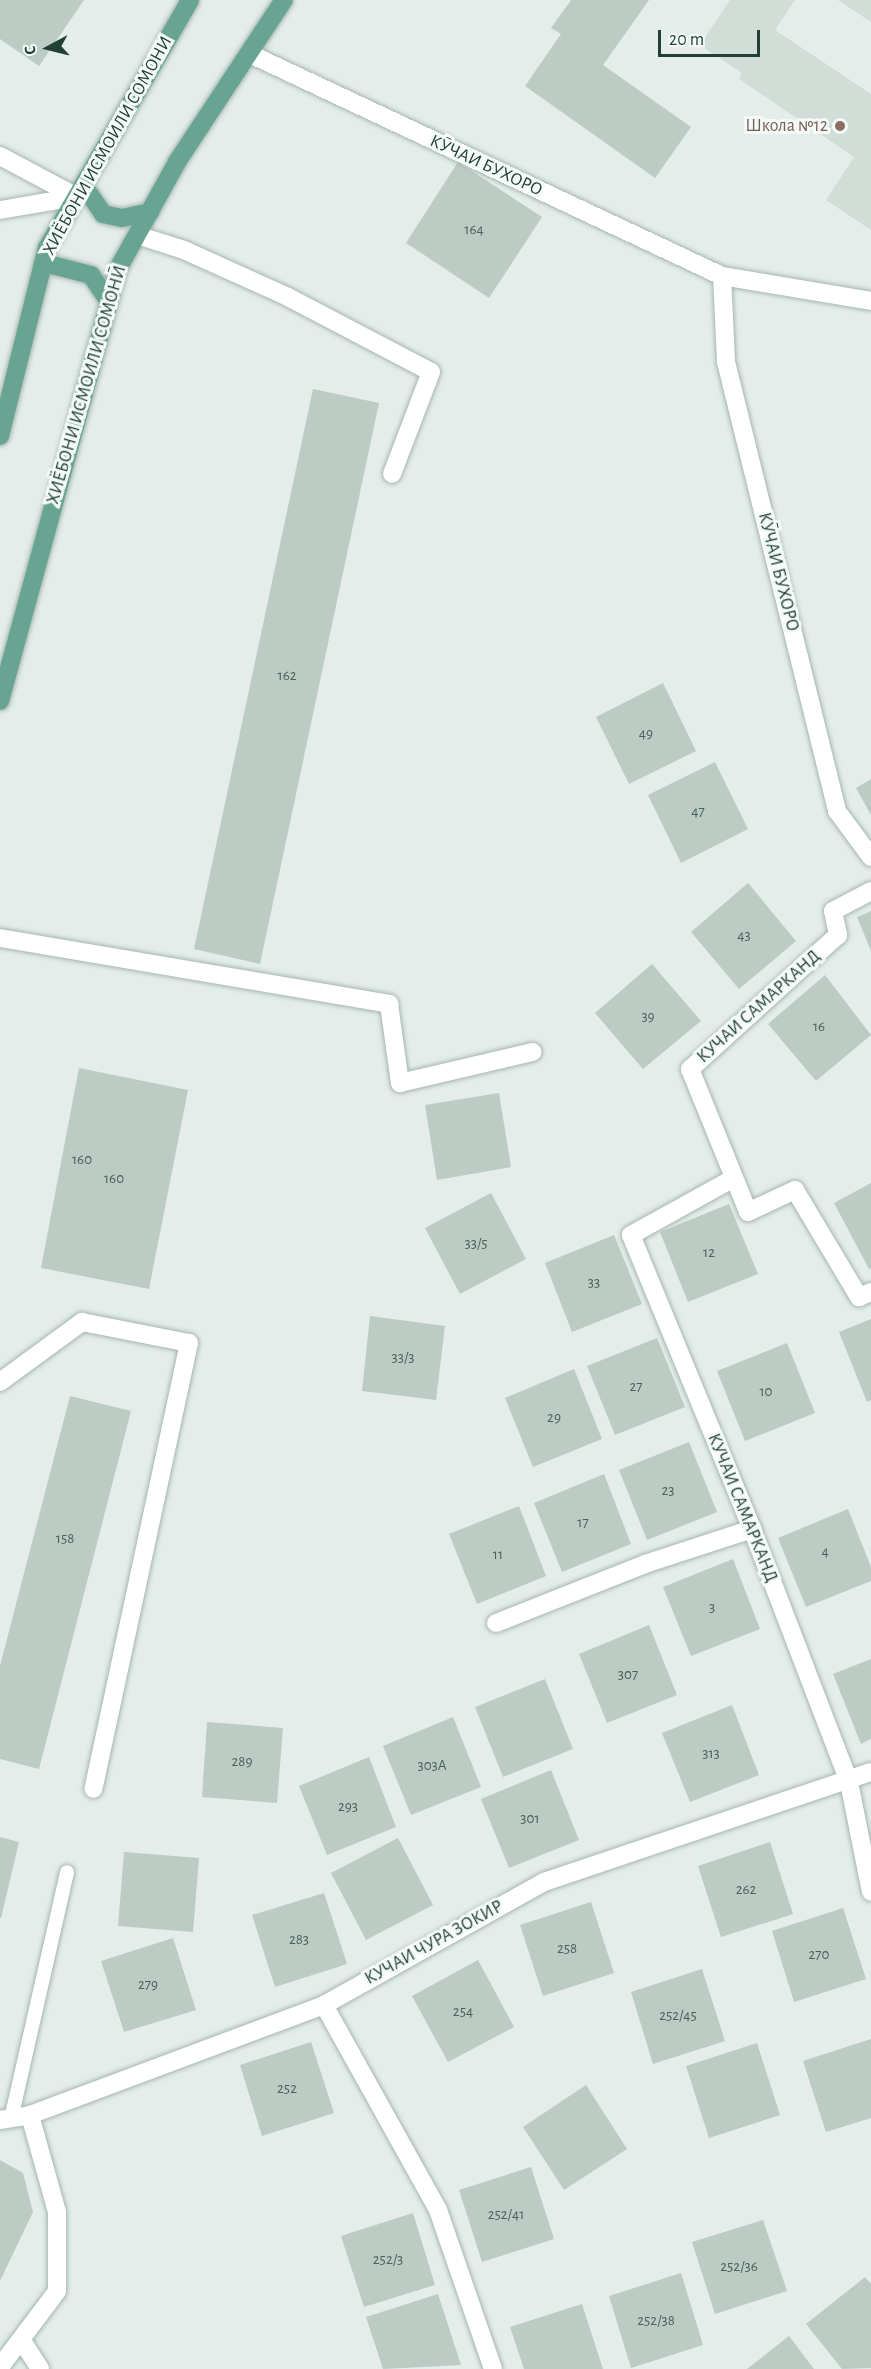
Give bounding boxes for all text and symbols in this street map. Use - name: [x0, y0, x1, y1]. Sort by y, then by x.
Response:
- north arrow: [18, 18, 78, 78]
- scale bar: [661, 18, 763, 56]
- text: 20 m: [669, 31, 704, 49]
- street label: ХИЁБОНИ ИСМОИЛИ СОМОНИ: [39, 33, 177, 259]
- text: С: [22, 45, 39, 56]
- place label: Школа №12: [745, 115, 828, 137]
- marker: Школа №12: [833, 119, 847, 133]
- street label: КӮЧАИ БУХОРО: [426, 130, 546, 202]
- house number: 164: [464, 221, 484, 239]
- street label: ХИЁБОНИ ИСМОИЛИ СОМОНӢ: [43, 263, 131, 507]
- street label: КӮЧАИ БУХОРО: [753, 510, 803, 634]
- house number: 162: [277, 667, 297, 685]
- house number: 49: [639, 725, 653, 743]
- house number: 47: [691, 803, 705, 821]
- house number: 43: [737, 927, 751, 945]
- street label: КУЧАИ САМАРКАНД: [693, 946, 825, 1068]
- house number: 39: [641, 1008, 655, 1026]
- house number: 16: [813, 1018, 825, 1036]
- house number: 160: [72, 1151, 92, 1169]
- house number: 160: [104, 1170, 124, 1188]
- house number: 33/5: [465, 1235, 487, 1253]
- house number: 12: [703, 1244, 715, 1262]
- house number: 33: [588, 1274, 600, 1292]
- house number: 33/3: [392, 1349, 414, 1367]
- house number: 27: [629, 1378, 643, 1396]
- house number: 10: [759, 1383, 773, 1401]
- house number: 29: [547, 1409, 561, 1427]
- street label: КУЧАИ САМАРКАНД: [702, 1430, 782, 1586]
- house number: 23: [661, 1482, 675, 1500]
- house number: 17: [577, 1514, 589, 1532]
- house number: 158: [56, 1530, 74, 1548]
- house number: 4: [821, 1543, 829, 1561]
- house number: 11: [493, 1546, 503, 1564]
- house number: 3: [709, 1599, 715, 1617]
- house number: 307: [618, 1666, 638, 1684]
- house number: 313: [702, 1745, 720, 1763]
- house number: 289: [232, 1753, 252, 1771]
- house number: 303А: [417, 1757, 447, 1775]
- house number: 293: [338, 1798, 358, 1816]
- house number: 301: [520, 1810, 540, 1828]
- house number: 262: [736, 1881, 756, 1899]
- street label: КУЧАИ ЧУРА ЗОКИР: [361, 1896, 507, 1990]
- house number: 283: [289, 1931, 309, 1949]
- house number: 258: [557, 1940, 577, 1958]
- house number: 270: [809, 1946, 829, 1964]
- house number: 279: [138, 1976, 158, 1994]
- house number: 254: [453, 2003, 473, 2021]
- house number: 252/45: [659, 2007, 697, 2025]
- house number: 252: [277, 2080, 297, 2098]
- house number: 252/41: [488, 2206, 524, 2224]
- house number: 252/3: [373, 2251, 403, 2269]
- house number: 252/36: [720, 2258, 758, 2276]
- house number: 252/38: [637, 2312, 675, 2330]

